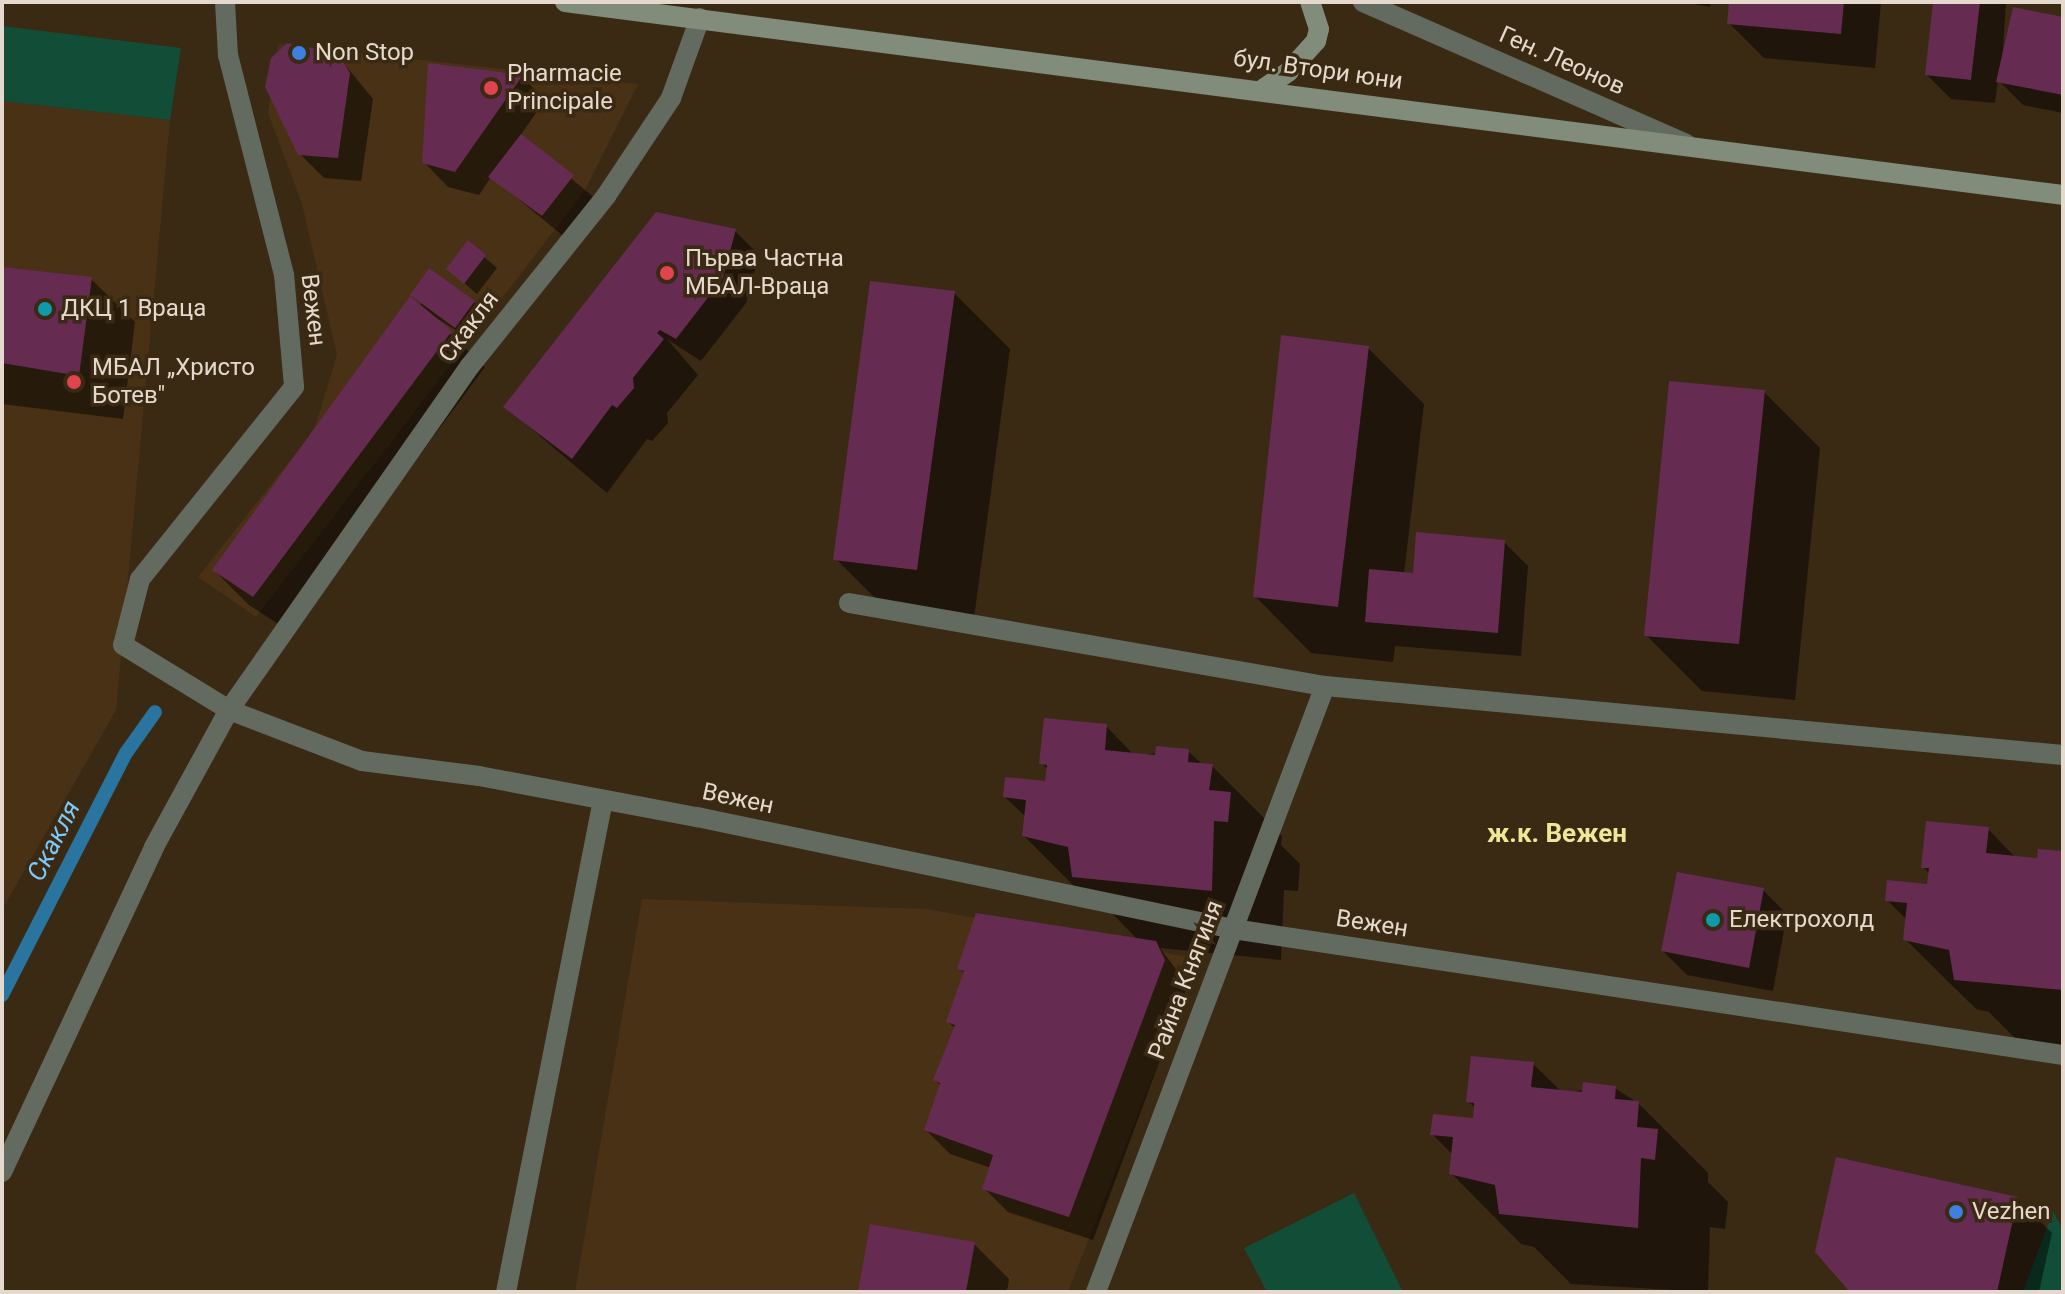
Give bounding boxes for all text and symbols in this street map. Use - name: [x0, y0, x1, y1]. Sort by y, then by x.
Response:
- street label: Ген. Леонов: [1495, 20, 1629, 102]
- place label: Non Stop: [315, 39, 414, 67]
- marker: Non Stop: [290, 44, 308, 62]
- street label: бул. Втори юни: [1232, 44, 1404, 96]
- place label: Pharmacie Principale: [507, 60, 622, 116]
- marker: Pharmacie Principale: [482, 79, 500, 97]
- place label: Първа Частна МБАЛ-Враца: [685, 245, 844, 301]
- marker: Първа Частна МБАЛ-Враца: [656, 262, 678, 284]
- street label: Вежен: [294, 272, 332, 348]
- street label: Скакля: [433, 286, 505, 368]
- place label: ДКЦ 1 Враца: [61, 295, 206, 323]
- marker: ДКЦ 1 Враца: [36, 300, 54, 318]
- place label: МБАЛ „Христо Ботев": [92, 354, 255, 410]
- marker: МБАЛ „Христо Ботев": [63, 371, 85, 393]
- street label: Вежен: [700, 777, 776, 821]
- water label: Скакля: [21, 796, 87, 886]
- district label: ж.к. Вежен: [1487, 818, 1627, 850]
- street label: Райна Княгиня: [1142, 896, 1230, 1064]
- street label: Вежен: [1334, 904, 1410, 944]
- place label: Електрохолд: [1729, 906, 1874, 934]
- marker: Електрохолд: [1704, 911, 1722, 929]
- place label: Vezhen: [1972, 1198, 2051, 1226]
- marker: Vezhen: [1947, 1203, 1965, 1221]

